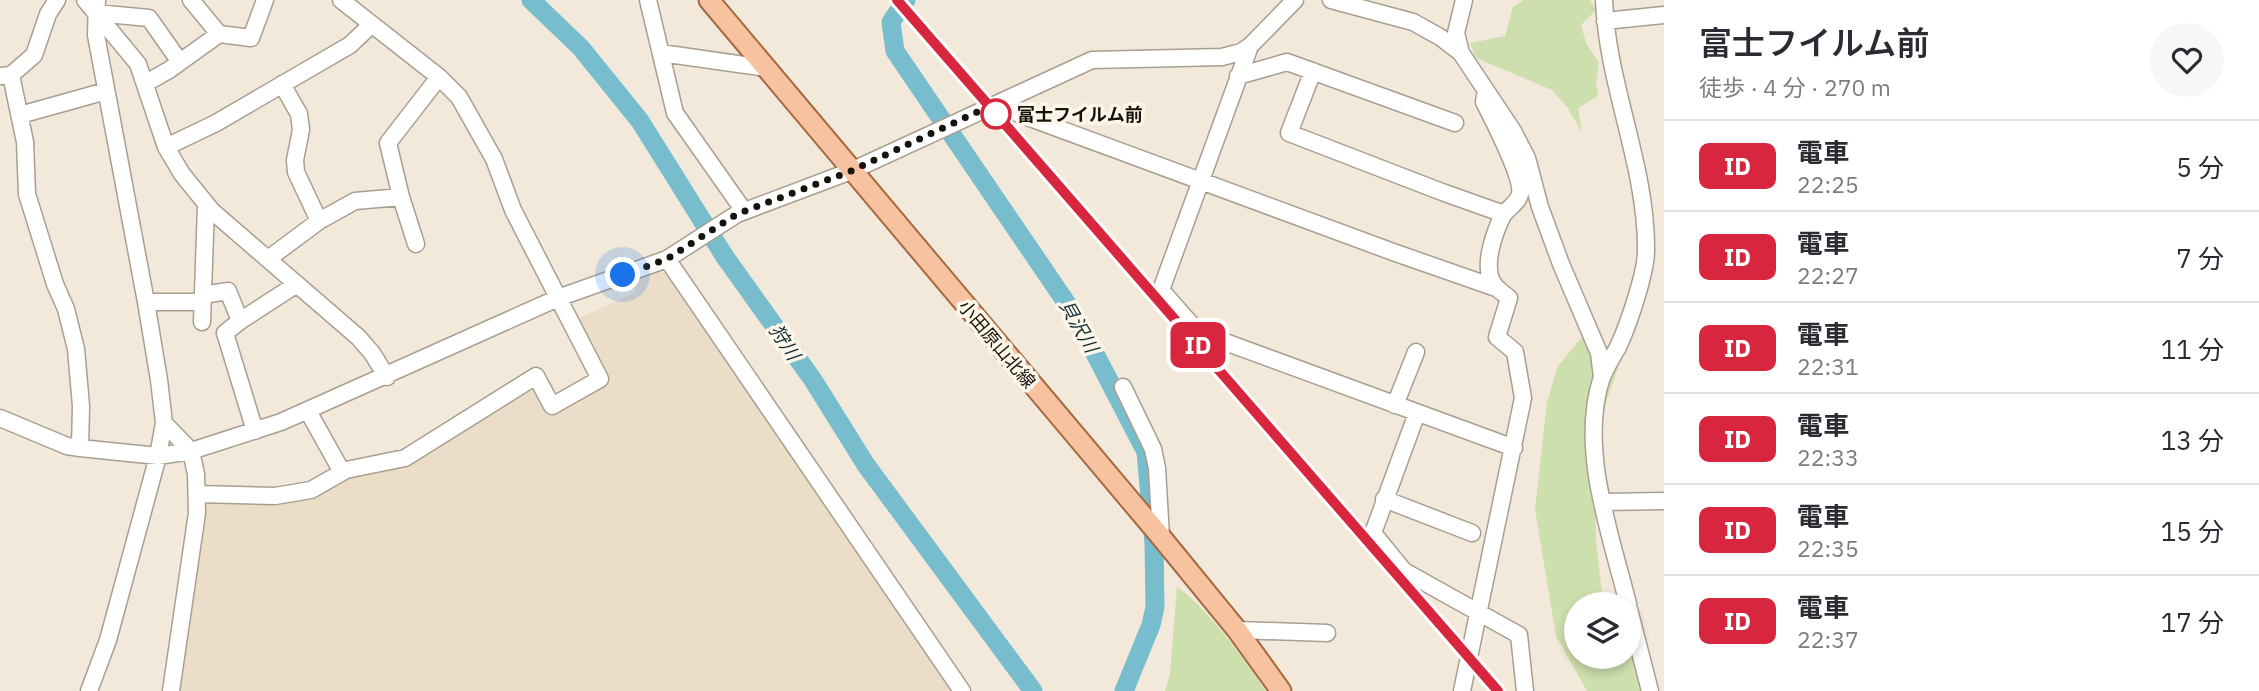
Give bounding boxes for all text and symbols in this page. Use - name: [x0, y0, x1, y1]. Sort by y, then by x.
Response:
- text: 富士フイルム前: [1699, 21, 1929, 64]
- button: heart: [2150, 23, 2224, 97]
- text: 徒歩 · 4 分 · 270 m: [1699, 72, 1891, 102]
- marker: 富士フイルム前: [981, 99, 1011, 129]
- place label: 富士フイルム前: [1017, 103, 1143, 126]
- text: 電車: [1797, 135, 1849, 169]
- text: ID: [1724, 150, 1751, 182]
- text: 5 分: [2176, 150, 2224, 184]
- text: 22:25: [1797, 169, 1859, 199]
- text: 電車: [1797, 226, 1849, 260]
- text: ID: [1724, 241, 1751, 273]
- text: 7 分: [2176, 241, 2224, 275]
- your location: [605, 257, 640, 292]
- text: 22:27: [1797, 260, 1859, 290]
- street label: 小田原山北線: [953, 295, 1041, 393]
- water label: 貝沢川: [1054, 295, 1105, 358]
- text: 電車: [1797, 317, 1849, 351]
- water label: 狩川: [765, 320, 806, 366]
- line badge: ID: [1166, 322, 1230, 368]
- text: ID: [1184, 329, 1212, 361]
- text: ID: [1724, 332, 1751, 364]
- text: 11 分: [2161, 332, 2224, 366]
- text: 22:31: [1797, 351, 1859, 381]
- text: 電車: [1797, 408, 1849, 442]
- text: ID: [1724, 423, 1751, 455]
- text: 13 分: [2161, 423, 2224, 457]
- text: 22:33: [1797, 442, 1859, 472]
- text: 電車: [1797, 499, 1849, 533]
- text: ID: [1724, 514, 1751, 546]
- text: 15 分: [2161, 514, 2224, 548]
- text: 22:35: [1797, 533, 1859, 563]
- text: 電車: [1797, 590, 1849, 624]
- map controls: [1564, 592, 1641, 669]
- button: layers: [1564, 592, 1641, 669]
- text: ID: [1724, 605, 1751, 637]
- text: 17 分: [2161, 605, 2224, 639]
- text: 22:37: [1797, 624, 1859, 654]

